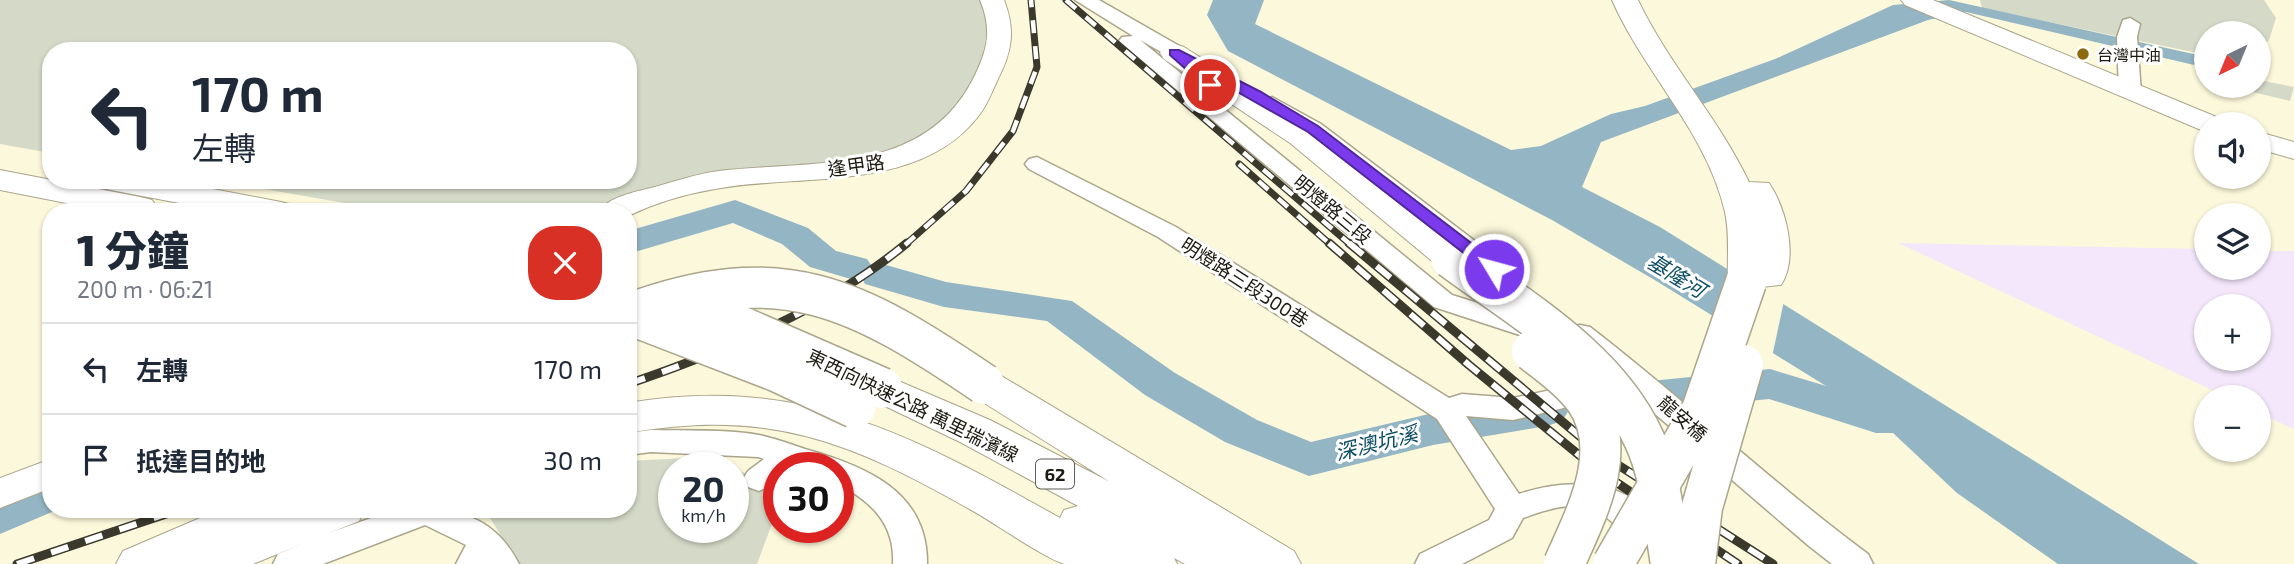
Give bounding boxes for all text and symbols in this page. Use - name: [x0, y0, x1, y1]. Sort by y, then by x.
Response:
- north arrow: [2194, 21, 2272, 98]
- map controls: [2194, 21, 2271, 462]
- place label: 台灣中油: [2097, 45, 2161, 64]
- marker: 台灣中油: [2075, 46, 2091, 62]
- pin: [1180, 55, 1240, 115]
- text: 170 m: [192, 63, 324, 122]
- icon: arrive: [1191, 66, 1229, 104]
- icon: left: [77, 70, 168, 161]
- button: sound: [2194, 112, 2271, 189]
- text: 左轉: [192, 128, 256, 166]
- street label: 逢甲路: [826, 150, 886, 180]
- street label: 明燈路三段: [1289, 170, 1377, 248]
- button: layers: [2194, 203, 2271, 280]
- text: 1 分鐘: [77, 224, 189, 274]
- button: close: [528, 226, 602, 300]
- street label: 明燈路三段300巷: [1177, 232, 1313, 332]
- position arrow: [1457, 232, 1531, 306]
- water label: 基隆河: [1644, 248, 1714, 304]
- text: 200 m · 06:21: [77, 275, 213, 303]
- button: +: [2194, 294, 2271, 371]
- street label: 東西向快速公路 萬里瑞濱線: [804, 344, 1022, 466]
- icon: left: [77, 350, 115, 388]
- text: 170 m: [534, 353, 602, 384]
- text: 左轉: [136, 354, 188, 385]
- button: −: [2194, 385, 2271, 462]
- street label: 龍安橋: [1654, 391, 1712, 445]
- water label: 深澳坑溪: [1332, 419, 1423, 464]
- icon: arrive: [77, 441, 115, 479]
- text: 30 m: [543, 444, 602, 475]
- text: 抵達目的地: [136, 445, 266, 476]
- speed limit sign: 30: [763, 452, 854, 543]
- road number: 62: [1036, 460, 1074, 488]
- text: 20: [682, 467, 725, 509]
- text: km/h: [681, 504, 726, 526]

